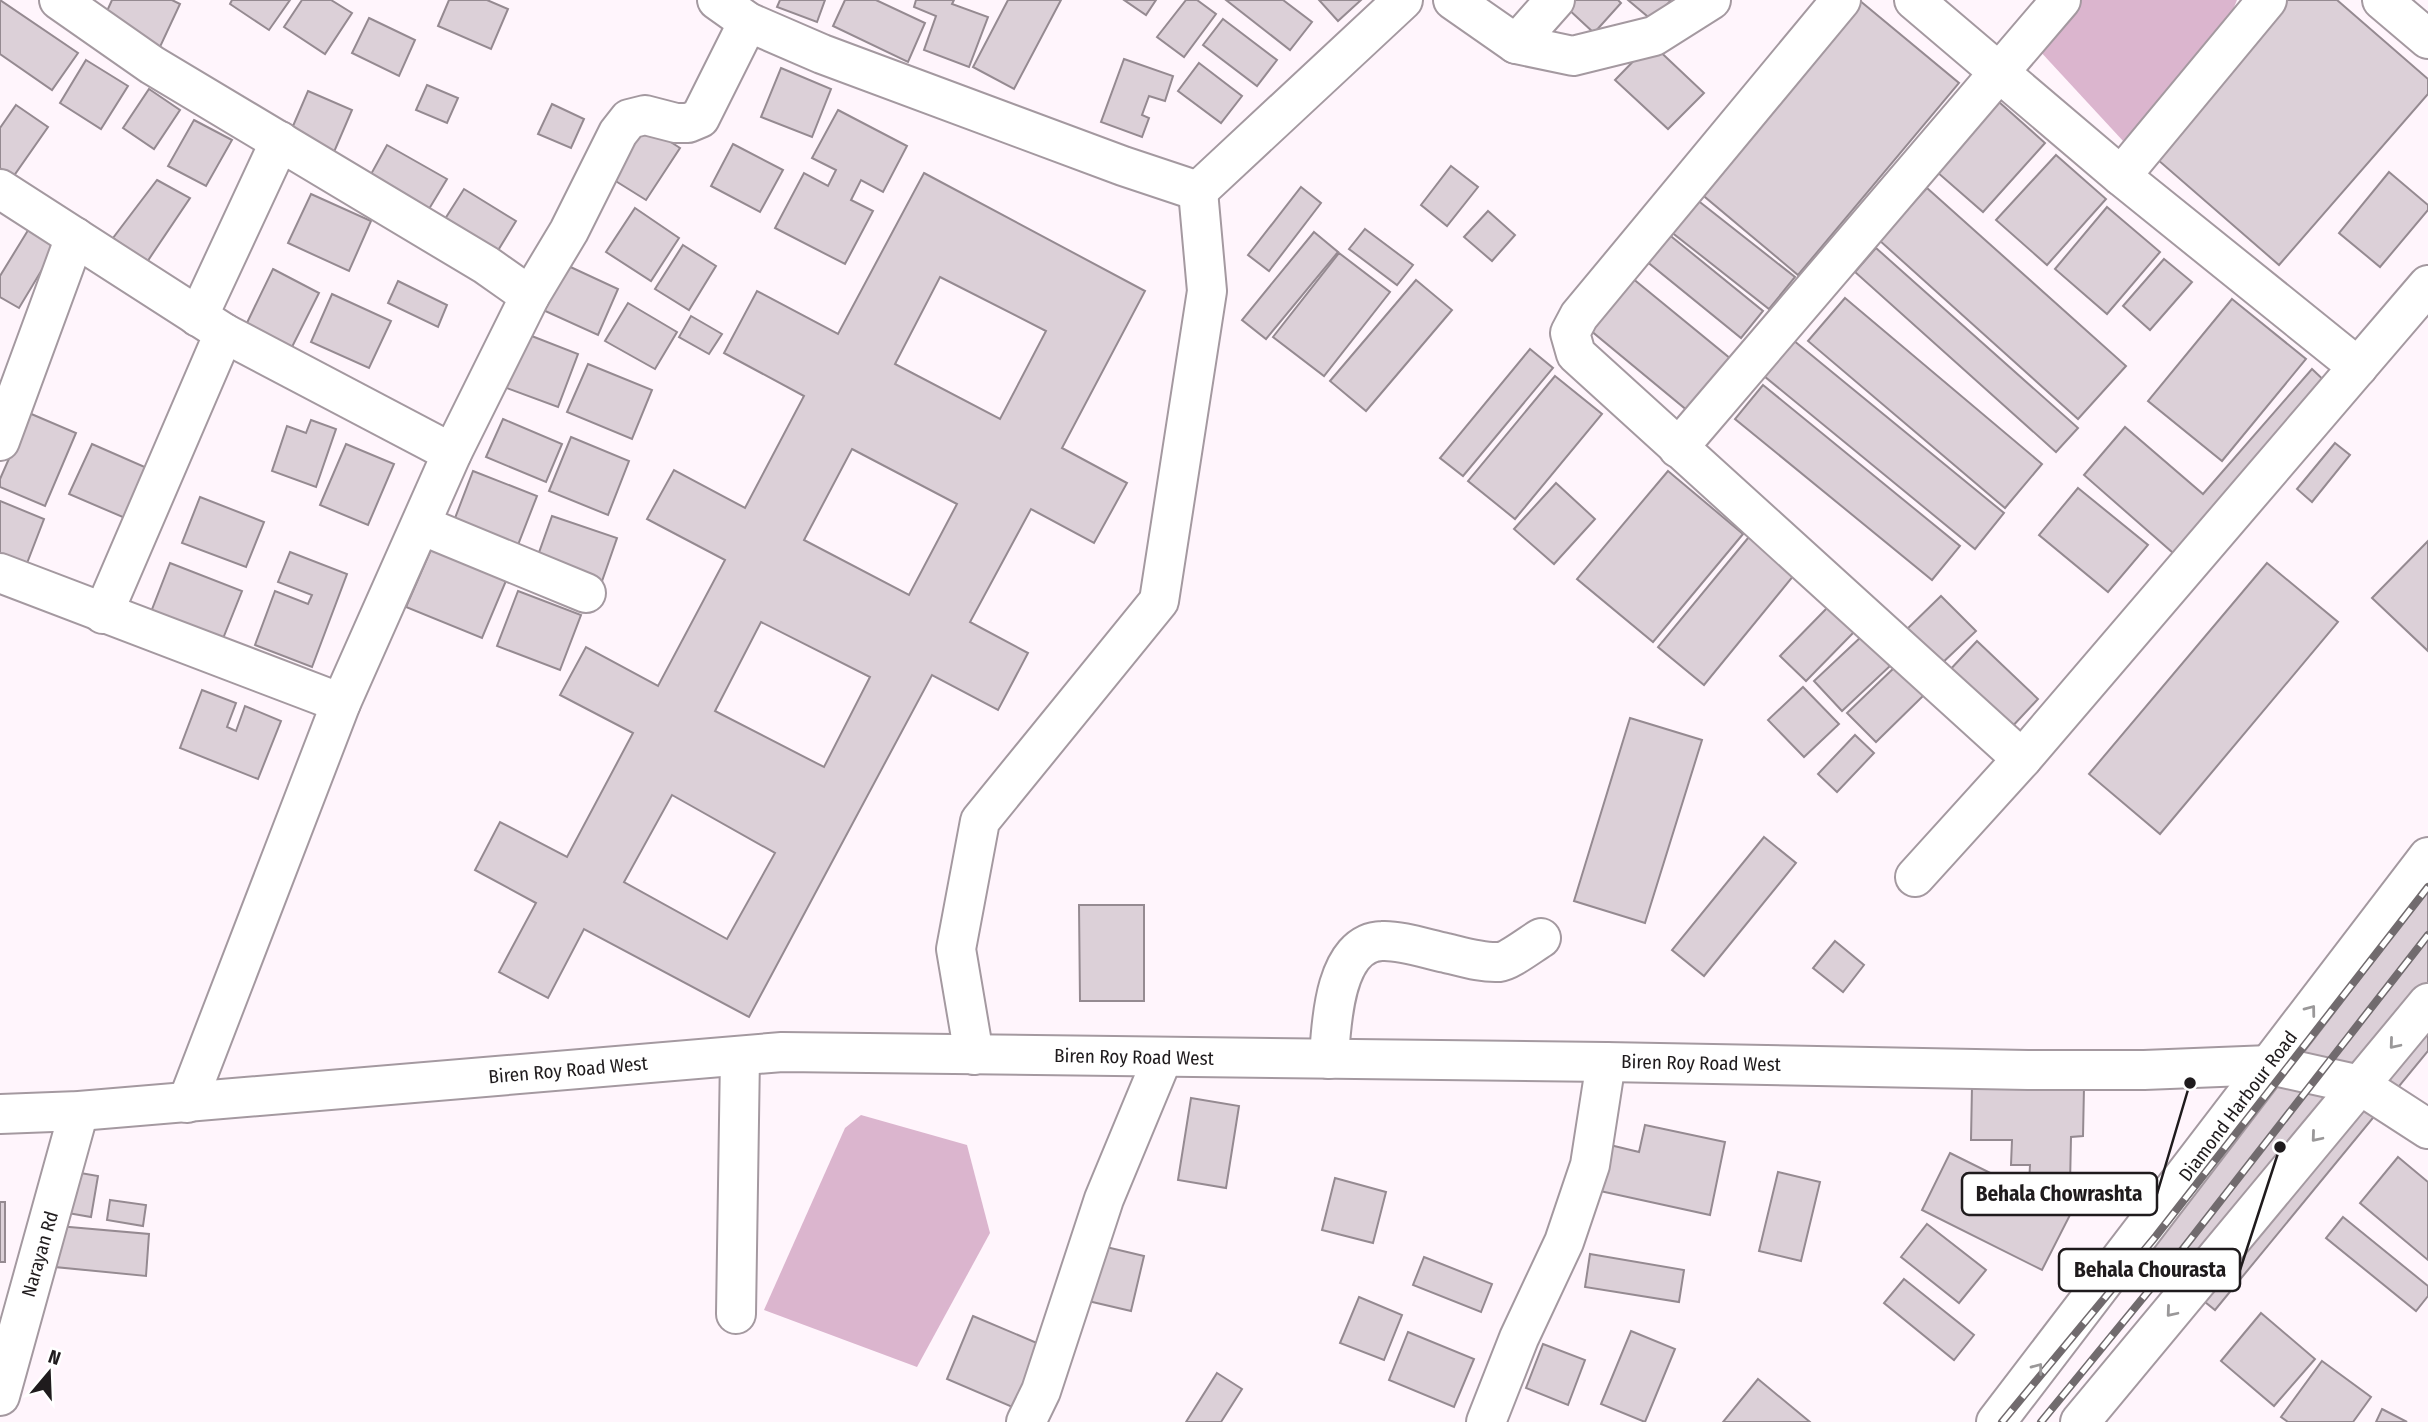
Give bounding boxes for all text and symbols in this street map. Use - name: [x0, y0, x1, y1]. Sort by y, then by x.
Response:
- one-way arrow: [2303, 1006, 2316, 1018]
- street label: Diamond Harbour Road: [2174, 1026, 2302, 1186]
- one-way arrow: [2390, 1035, 2402, 1048]
- street label: Biren Roy Road West: [1054, 1044, 1215, 1070]
- street label: Biren Roy Road West: [1621, 1050, 1782, 1076]
- street label: Biren Roy Road West: [487, 1052, 649, 1088]
- one-way arrow: [2312, 1130, 2325, 1142]
- callout: Behala Chowrashta: [1962, 1173, 2157, 1215]
- text: Behala Chowrashta: [1976, 1181, 2142, 1207]
- street label: Narayan Rd: [17, 1208, 63, 1300]
- callout: Behala Chourasta: [2059, 1249, 2240, 1291]
- text: Behala Chourasta: [2074, 1257, 2226, 1283]
- one-way arrow: [2167, 1304, 2179, 1317]
- north arrow: [14, 1338, 84, 1408]
- text: N: [45, 1345, 64, 1370]
- one-way arrow: [2029, 1363, 2042, 1376]

